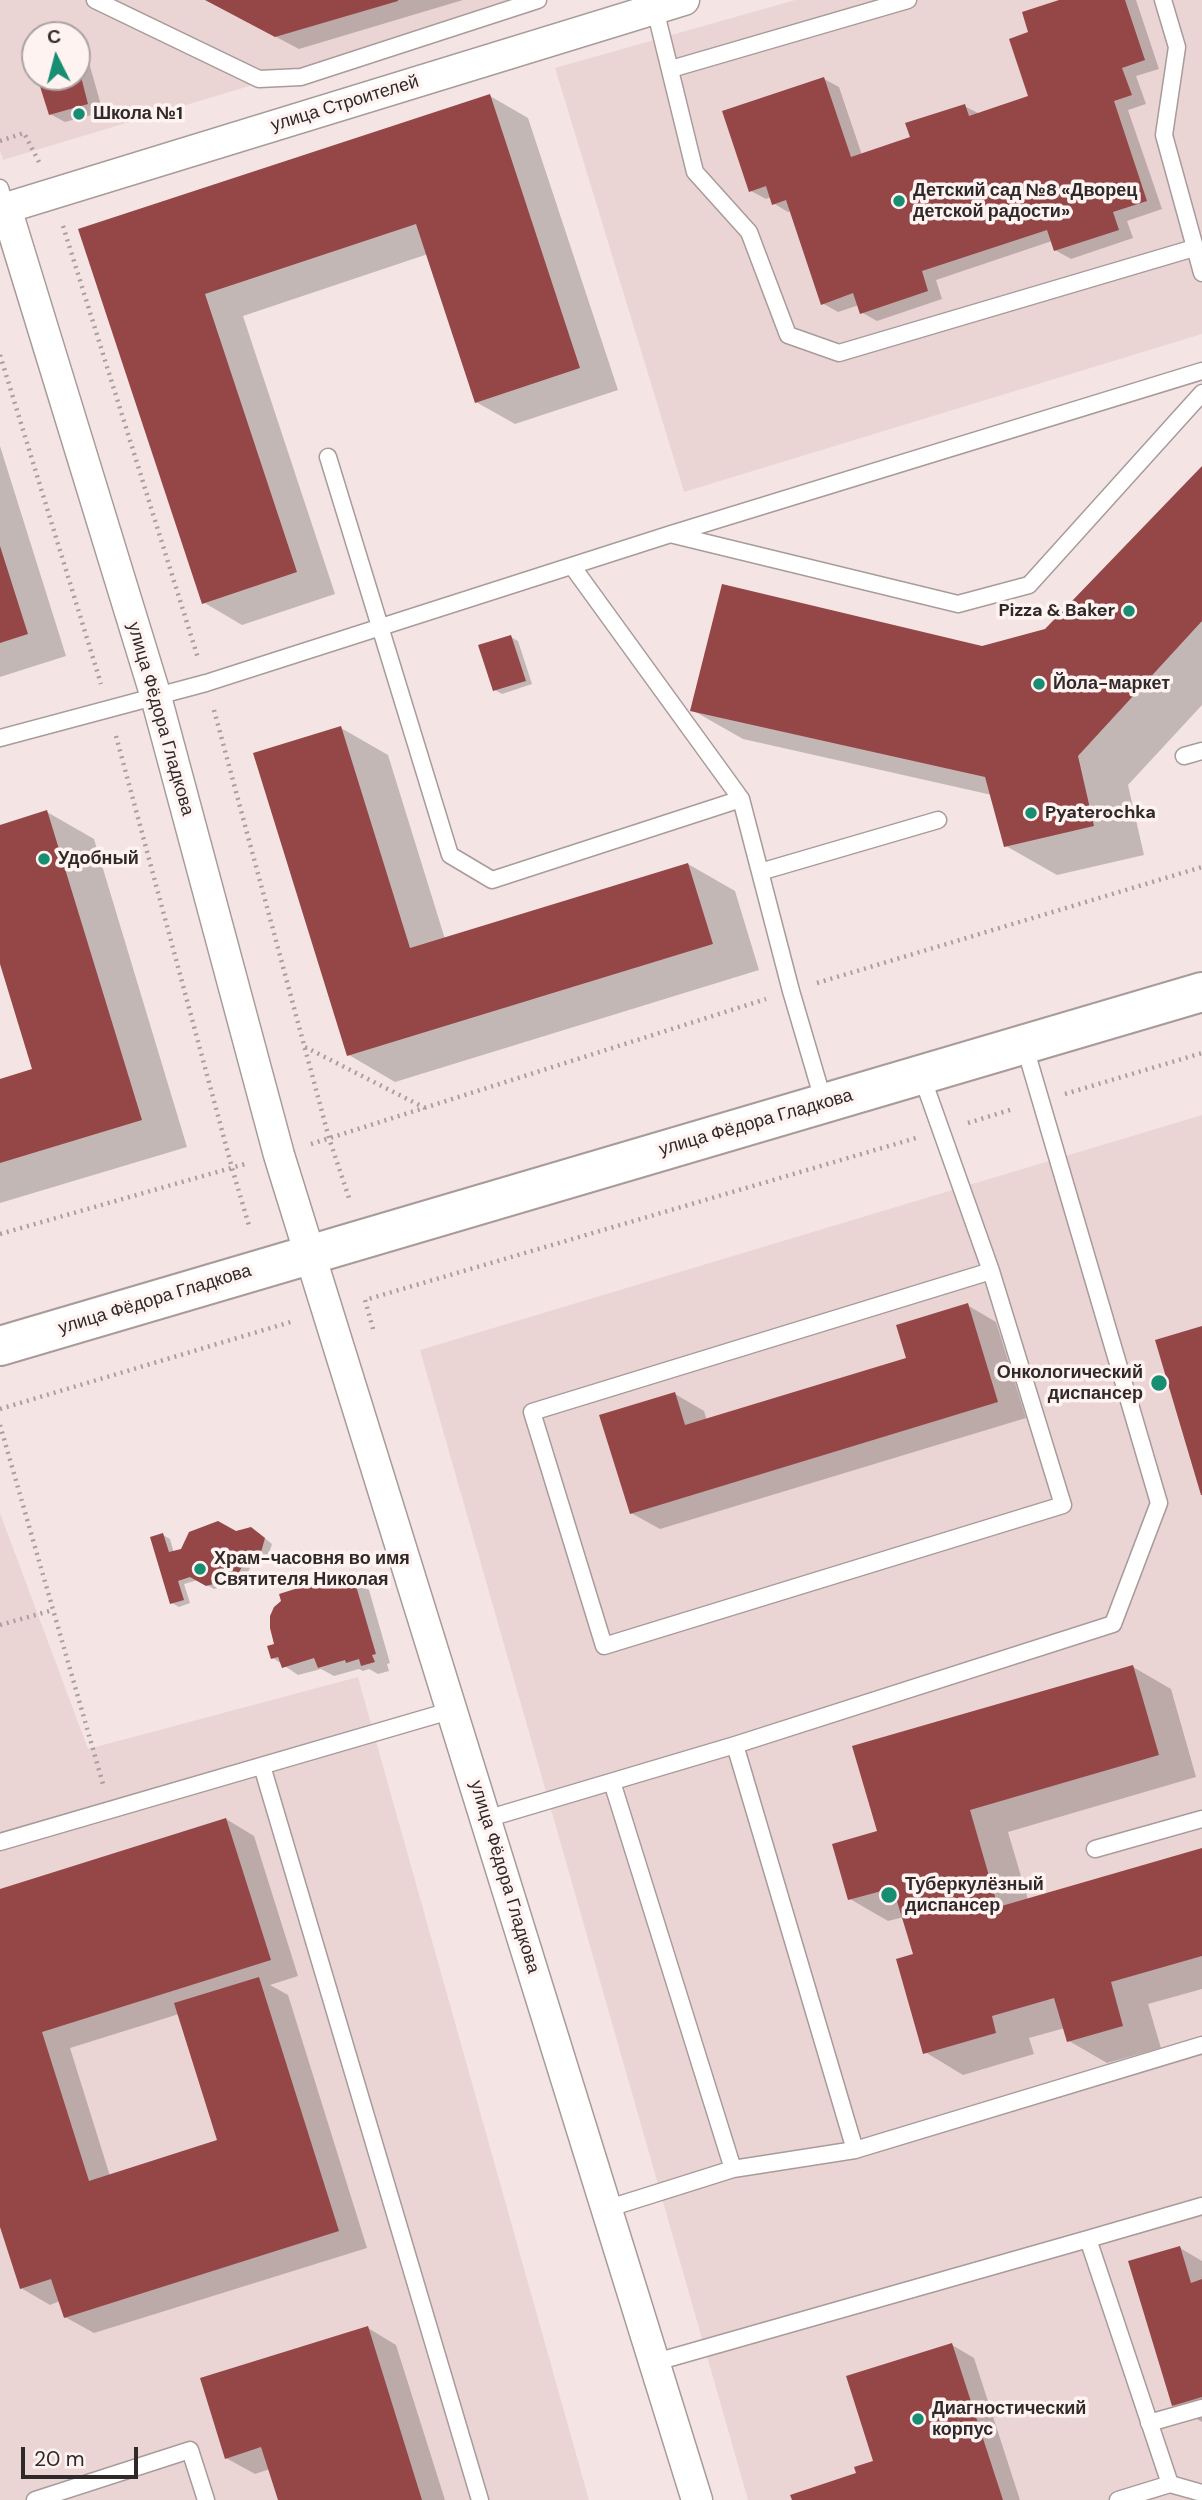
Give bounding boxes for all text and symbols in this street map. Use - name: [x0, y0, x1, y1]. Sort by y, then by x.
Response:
- north arrow: [21, 21, 91, 91]
- text: С: [46, 23, 62, 50]
- street label: улица Строителей: [268, 71, 422, 137]
- place label: Школа №1: [93, 103, 183, 125]
- marker: Школа №1: [71, 106, 87, 122]
- place label: Детский сад №8 «Дворец детской радости»: [913, 180, 1137, 222]
- marker: Детский сад №8 «Дворец детской радости»: [891, 193, 907, 209]
- place label: Pizza & Baker: [998, 600, 1115, 622]
- marker: Pizza & Baker: [1121, 603, 1137, 619]
- street label: улица Фёдора Гладкова: [122, 620, 198, 818]
- place label: Йола-маркет: [1053, 673, 1170, 695]
- marker: Йола-маркет: [1031, 676, 1047, 692]
- place label: Pyaterochka: [1045, 802, 1156, 824]
- marker: Pyaterochka: [1023, 805, 1039, 821]
- place label: Удобный: [58, 848, 139, 870]
- marker: Удобный: [36, 851, 52, 867]
- street label: улица Фёдора Гладкова: [657, 1085, 855, 1161]
- street label: улица Фёдора Гладкова: [56, 1260, 254, 1340]
- place label: Онкологический диспансер: [997, 1362, 1143, 1404]
- marker: Онкологический диспансер: [1149, 1373, 1169, 1393]
- place label: Храм-часовня во имя Святителя Николая: [214, 1548, 410, 1590]
- marker: Храм-часовня во имя Святителя Николая: [192, 1561, 208, 1577]
- street label: улица Фёдора Гладкова: [464, 1778, 544, 1976]
- place label: Туберкулёзный диспансер: [905, 1874, 1044, 1916]
- marker: Туберкулёзный диспансер: [879, 1885, 899, 1905]
- place label: Диагностический корпус: [932, 2398, 1086, 2440]
- marker: Диагностический корпус: [910, 2411, 926, 2427]
- scale bar: [24, 2434, 142, 2478]
- text: 20 m: [34, 2445, 85, 2473]

